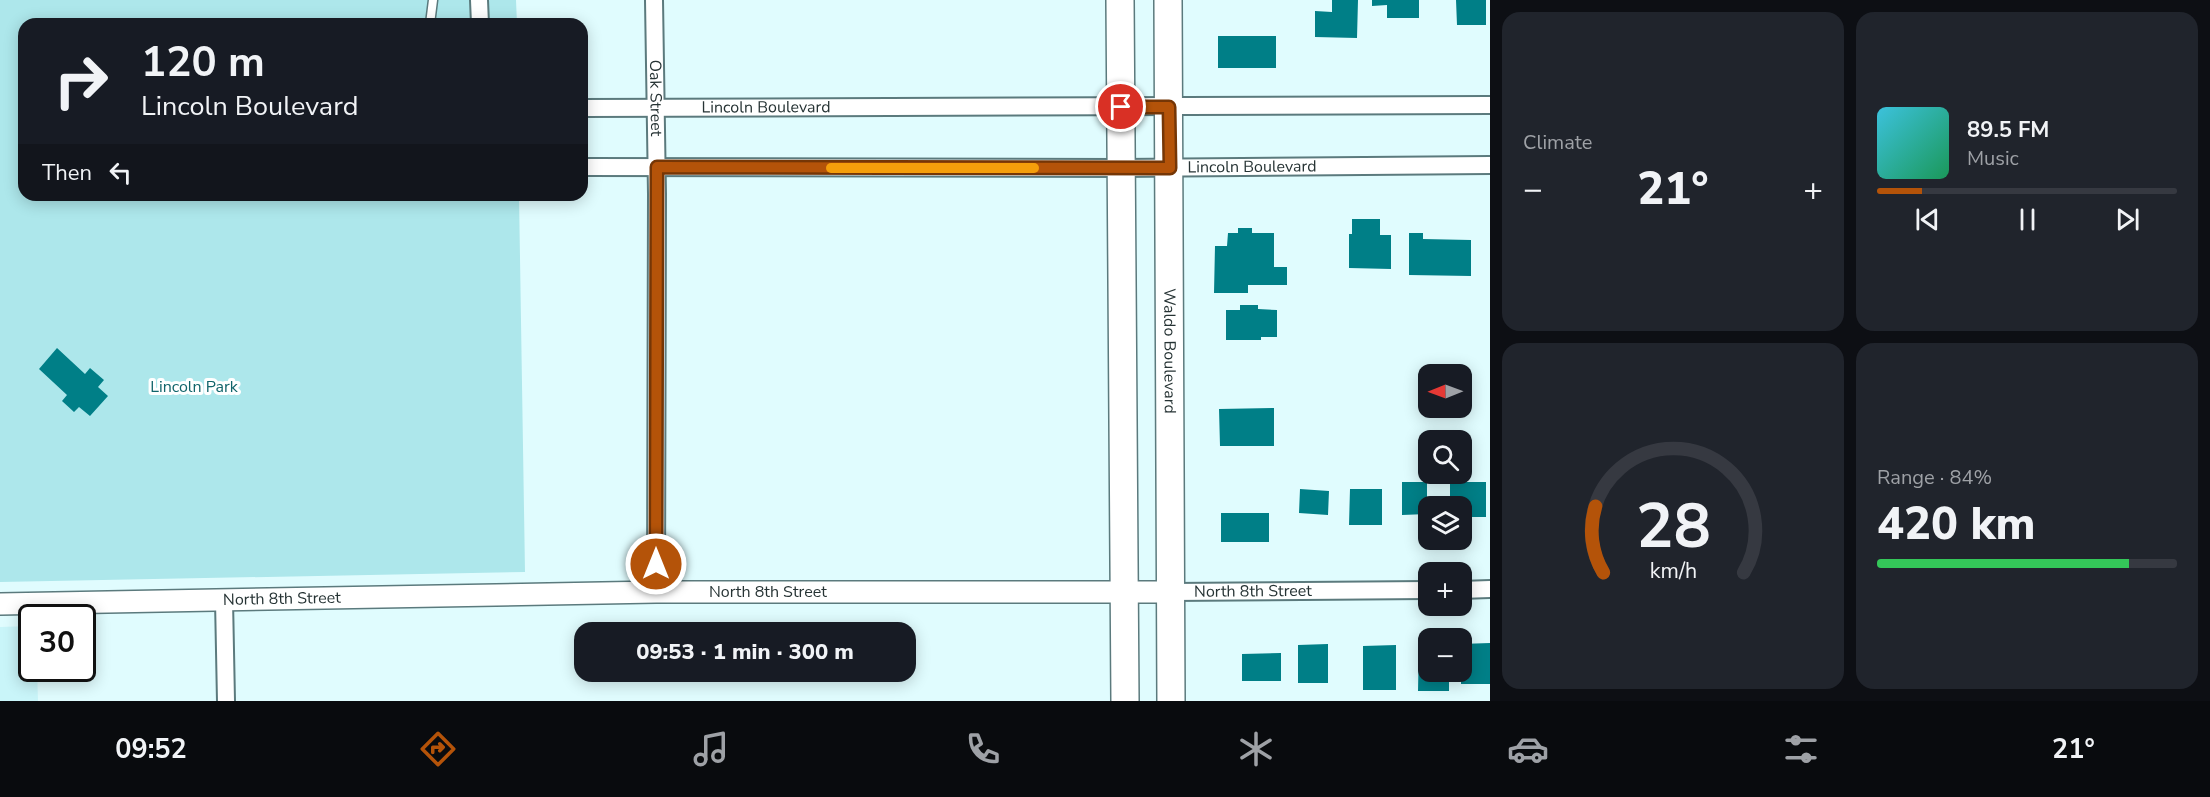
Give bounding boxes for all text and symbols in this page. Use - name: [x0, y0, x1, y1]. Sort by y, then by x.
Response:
- text: 120 m: [141, 34, 265, 91]
- icon: right: [42, 42, 120, 120]
- street label: Oak Street: [644, 60, 667, 137]
- pin: [1095, 81, 1146, 132]
- text: Lincoln Boulevard: [141, 88, 358, 125]
- icon: arrive: [1104, 90, 1137, 123]
- street label: Lincoln Boulevard: [701, 96, 831, 119]
- text: 89.5 FM: [1967, 115, 2049, 145]
- text: Climate: [1523, 129, 1592, 156]
- text: Music: [1967, 145, 2019, 172]
- street label: Lincoln Boulevard: [1187, 155, 1317, 178]
- icon: left: [104, 156, 137, 189]
- text: Then: [42, 158, 92, 188]
- text: 21°: [1637, 159, 1709, 220]
- text: −: [1523, 167, 1543, 212]
- text: +: [1803, 167, 1823, 212]
- icon: previous: [1911, 203, 1944, 236]
- icon: pause: [2011, 203, 2044, 236]
- icon: next: [2111, 203, 2144, 236]
- street label: Waldo Boulevard: [1158, 288, 1181, 414]
- north arrow: [1418, 364, 1472, 418]
- map controls: [1418, 364, 1472, 682]
- park label: Lincoln Park: [150, 376, 239, 398]
- button: search: [1418, 430, 1472, 484]
- text: Range · 84%: [1877, 464, 1992, 491]
- text: 28: [1636, 484, 1710, 569]
- text: 420 km: [1877, 494, 2036, 555]
- button: layers: [1418, 496, 1472, 550]
- position arrow: [624, 532, 688, 596]
- text: km/h: [1649, 556, 1697, 586]
- button: +: [1418, 562, 1472, 616]
- street label: North 8th Street: [1194, 580, 1312, 603]
- street label: North 8th Street: [709, 581, 827, 603]
- street label: North 8th Street: [223, 587, 341, 611]
- speed limit sign: 30: [18, 604, 96, 682]
- button: −: [1418, 628, 1472, 682]
- text: 09:53 · 1 min · 300 m: [636, 637, 854, 667]
- icon: directions: [417, 728, 459, 770]
- icon: music: [690, 728, 732, 770]
- icon: phone: [962, 728, 1004, 770]
- icon: climate: [1235, 728, 1277, 770]
- icon: car: [1507, 728, 1549, 770]
- icon: filters: [1780, 728, 1822, 770]
- text: 09:52: [115, 731, 187, 768]
- text: 21°: [2052, 731, 2095, 768]

